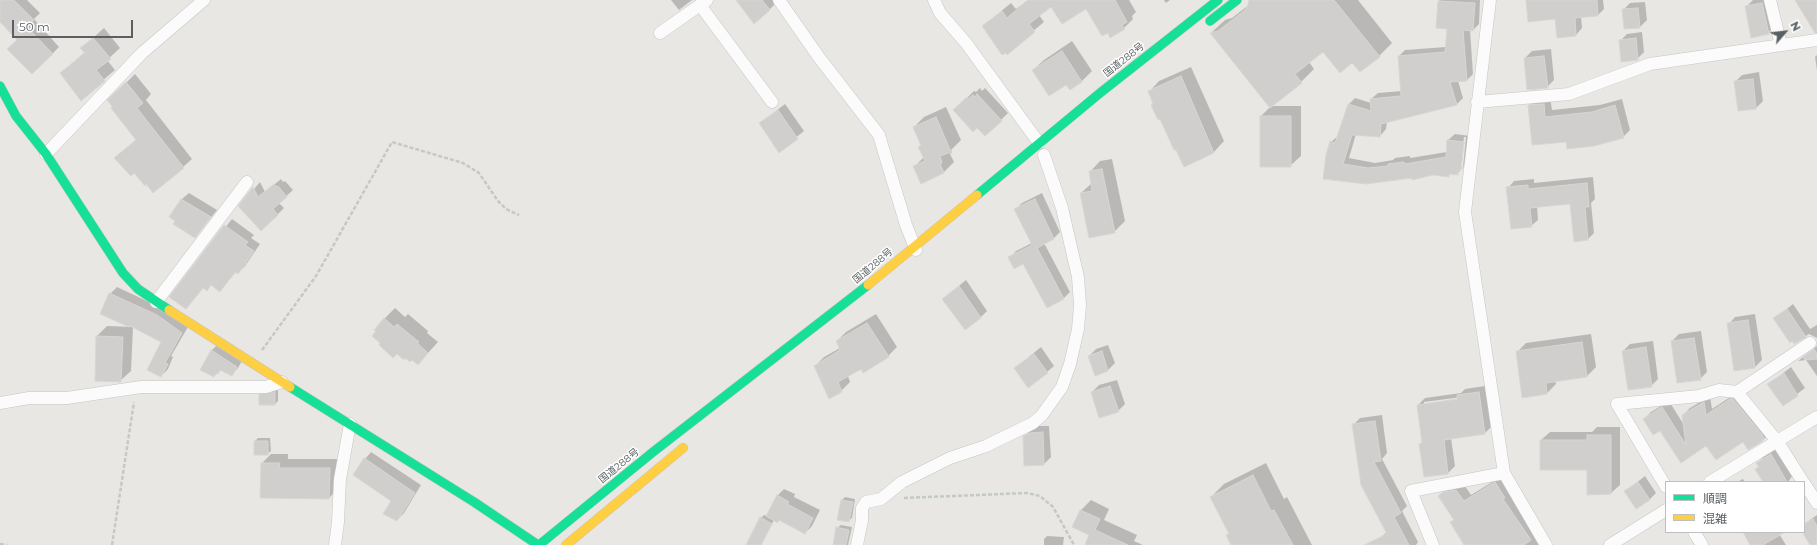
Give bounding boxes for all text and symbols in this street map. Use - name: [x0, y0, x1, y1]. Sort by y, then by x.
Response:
- scale bar: [14, 12, 135, 38]
- north arrow: [1765, 12, 1805, 52]
- text: 50 m: [19, 19, 50, 34]
- text: N: [1787, 19, 1804, 34]
- street label: 国道288号: [1101, 40, 1147, 80]
- street label: 国道288号: [851, 246, 895, 286]
- street label: 国道288号: [596, 446, 642, 486]
- legend: [1665, 481, 1805, 533]
- text: 順調: [1703, 491, 1727, 506]
- text: 混雑: [1703, 511, 1727, 526]

